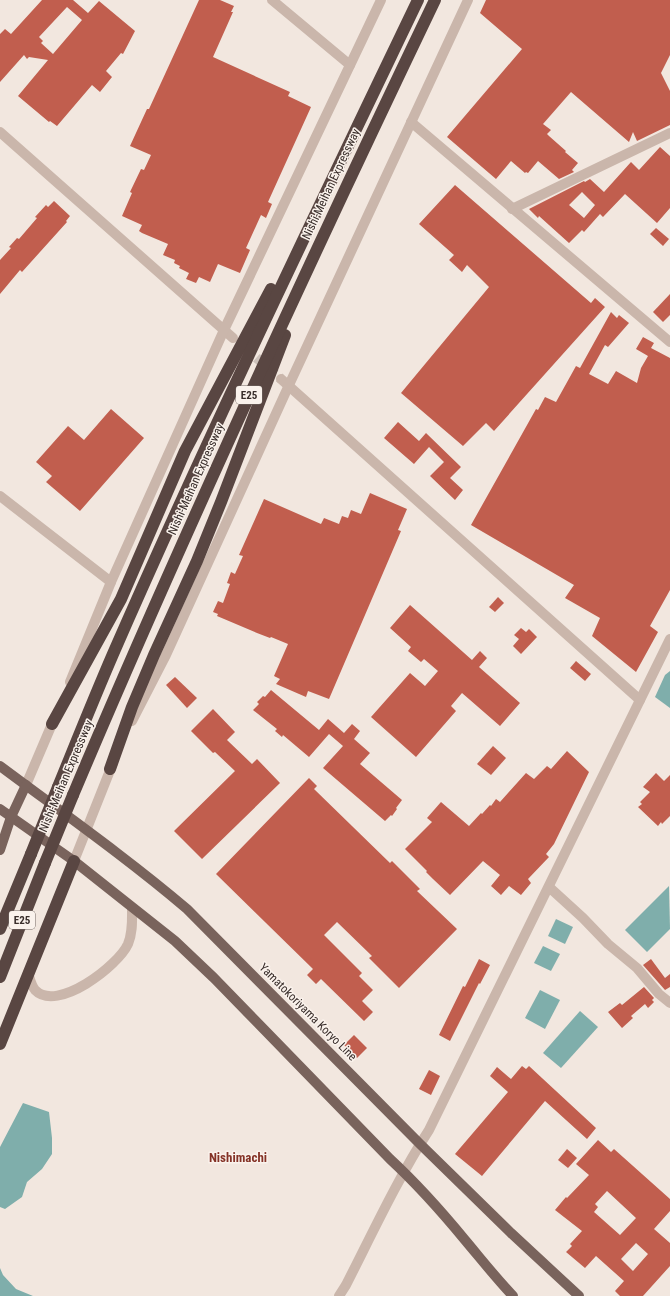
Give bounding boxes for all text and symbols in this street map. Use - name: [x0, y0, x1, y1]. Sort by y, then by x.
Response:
- street label: Nishi-Meihan Expressway: [299, 126, 363, 242]
- road number: E25: [236, 386, 262, 404]
- street label: Nishi-Meihan Expressway: [165, 421, 227, 537]
- street label: Nishi-Meihan Expressway: [36, 718, 96, 834]
- road number: E25: [9, 911, 35, 929]
- street label: Yamatokoriyama Koryo Line: [257, 961, 360, 1064]
- district label: Nishimachi: [209, 1150, 267, 1165]

